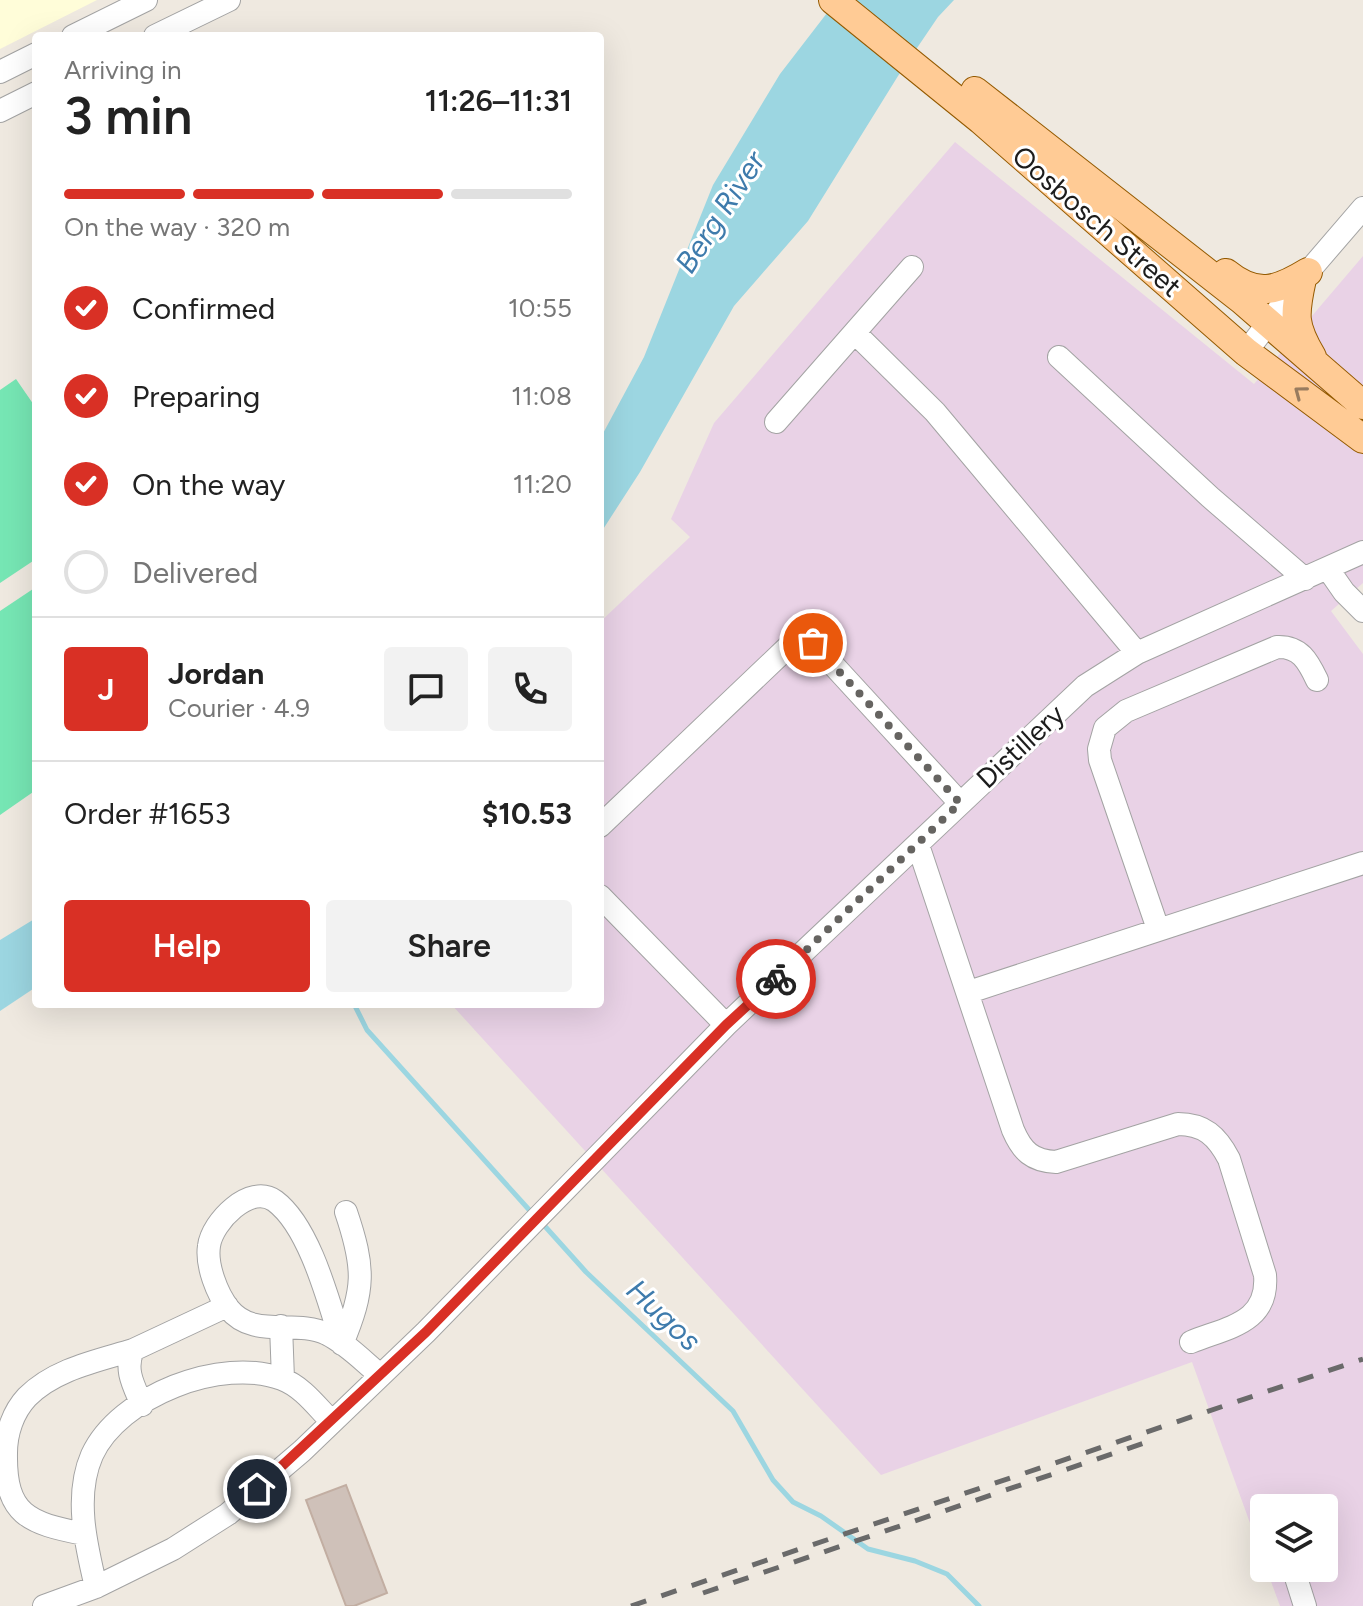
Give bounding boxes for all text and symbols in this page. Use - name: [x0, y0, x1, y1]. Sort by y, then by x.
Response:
- text: Arriving in: [64, 54, 182, 86]
- text: 11:26–11:31: [425, 82, 572, 119]
- text: 3 min: [64, 85, 192, 147]
- street label: Oosbosch Street: [1006, 138, 1188, 304]
- water label: Berg River: [667, 143, 774, 280]
- text: On the way · 320 m: [64, 211, 290, 243]
- icon: check: [64, 286, 108, 330]
- text: Confirmed: [132, 290, 275, 327]
- text: 10:55: [508, 292, 572, 324]
- icon: check: [64, 374, 108, 418]
- text: Preparing: [132, 378, 260, 415]
- text: 11:08: [511, 380, 572, 412]
- one-way arrow: [1295, 387, 1309, 402]
- icon: check: [64, 462, 108, 506]
- text: On the way: [132, 466, 285, 503]
- text: 11:20: [513, 468, 572, 500]
- text: Delivered: [132, 554, 258, 591]
- pin: [779, 609, 847, 677]
- icon: bag: [791, 621, 835, 665]
- button: chat: [384, 647, 468, 731]
- button: phone: [488, 647, 572, 731]
- text: Jordan: [168, 655, 264, 692]
- text: J: [98, 671, 114, 708]
- text: Courier · 4.9: [168, 692, 310, 724]
- street label: Distillery: [969, 697, 1071, 795]
- text: Order #1653: [64, 795, 231, 832]
- text: $10.53: [482, 795, 572, 832]
- button: Help: [64, 900, 310, 992]
- button: Share: [326, 900, 572, 992]
- courier: [736, 939, 816, 1019]
- icon: bike: [754, 957, 798, 1001]
- water label: Hugos: [619, 1271, 709, 1359]
- pin: [223, 1455, 291, 1523]
- icon: home: [235, 1467, 279, 1511]
- map controls: [1250, 1494, 1338, 1582]
- button: layers: [1250, 1494, 1338, 1582]

